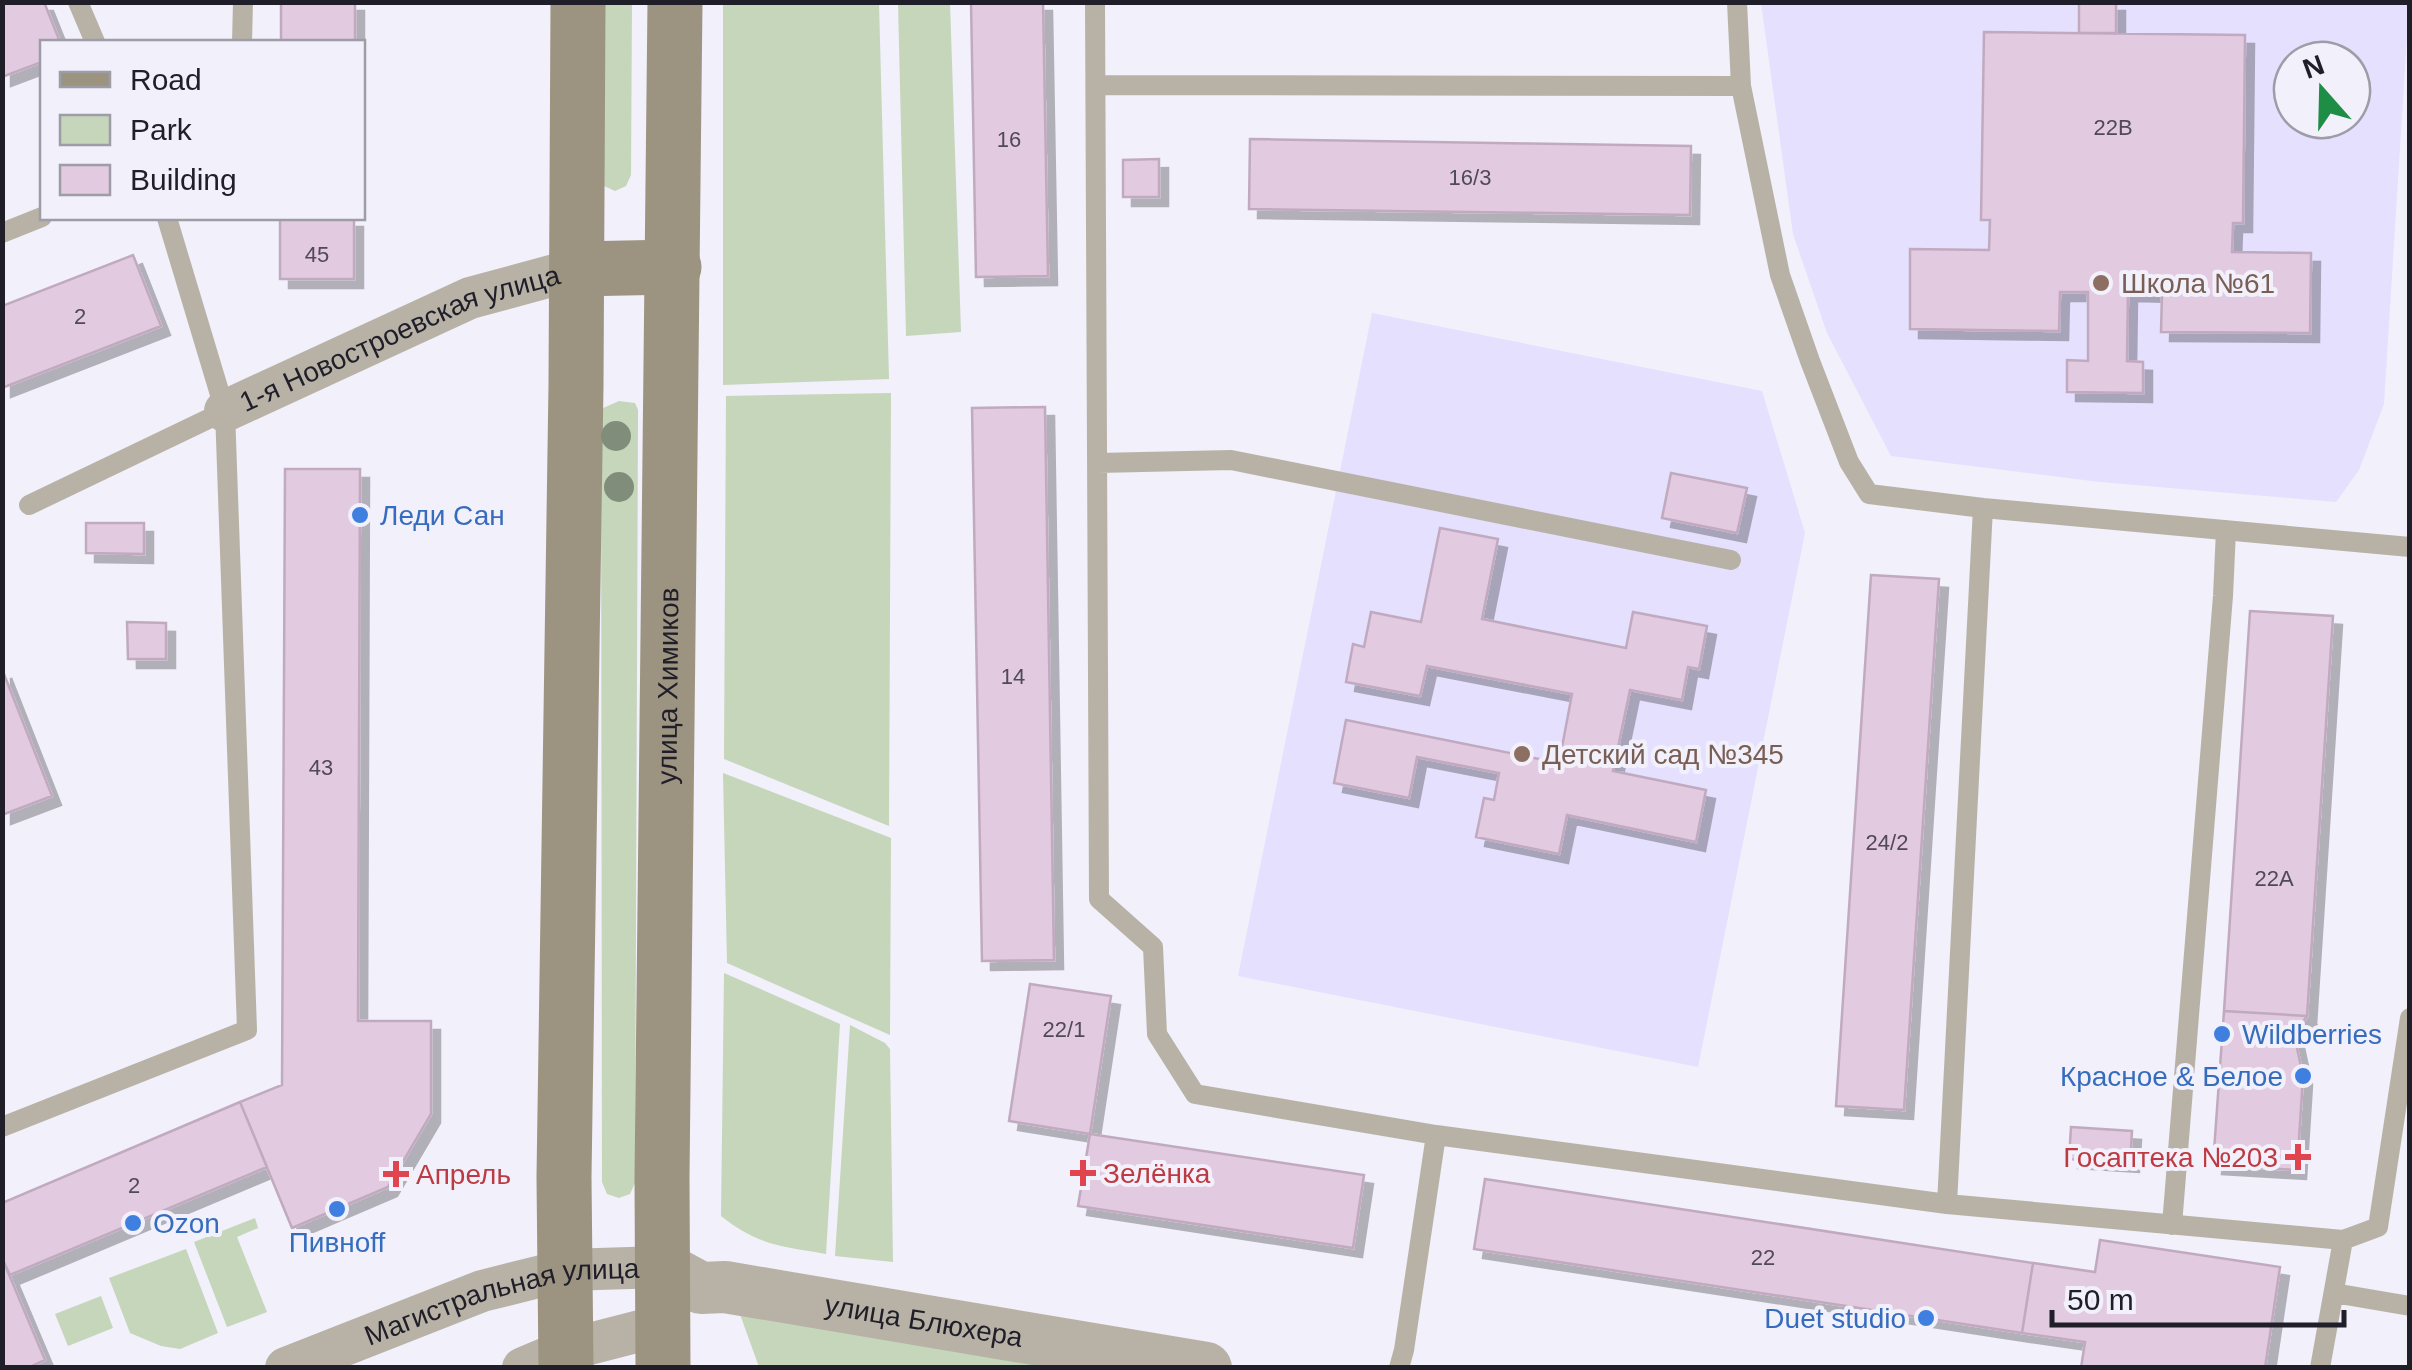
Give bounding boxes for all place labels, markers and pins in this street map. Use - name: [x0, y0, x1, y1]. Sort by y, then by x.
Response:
- place label: Школа №61: [2121, 268, 2275, 299]
- marker: Школа №61: [2090, 272, 2112, 294]
- place label: Леди Сан: [380, 500, 505, 531]
- marker: Леди Сан: [349, 504, 371, 526]
- place label: Детский сад №345: [1542, 739, 1784, 770]
- marker: Детский сад №345: [1511, 743, 1533, 765]
- place label: Wildberries: [2242, 1019, 2382, 1050]
- marker: Wildberries: [2211, 1023, 2233, 1045]
- place label: Красное & Белое: [2060, 1061, 2283, 1092]
- marker: Красное & Белое: [2292, 1065, 2314, 1087]
- place label: Госаптека №203: [2063, 1142, 2278, 1173]
- marker: Госаптека №203: [2287, 1146, 2309, 1168]
- place label: Зелёнка: [1103, 1158, 1211, 1189]
- place label: Апрель: [416, 1159, 511, 1190]
- marker: Зелёнка: [1072, 1162, 1094, 1184]
- marker: Апрель: [385, 1163, 407, 1185]
- marker: Пивноff: [326, 1198, 348, 1220]
- place label: Ozon: [153, 1208, 220, 1239]
- marker: Ozon: [122, 1212, 144, 1234]
- place label: Пивноff: [289, 1227, 386, 1258]
- place label: Duet studio: [1764, 1303, 1906, 1334]
- marker: Duet studio: [1915, 1307, 1937, 1329]

